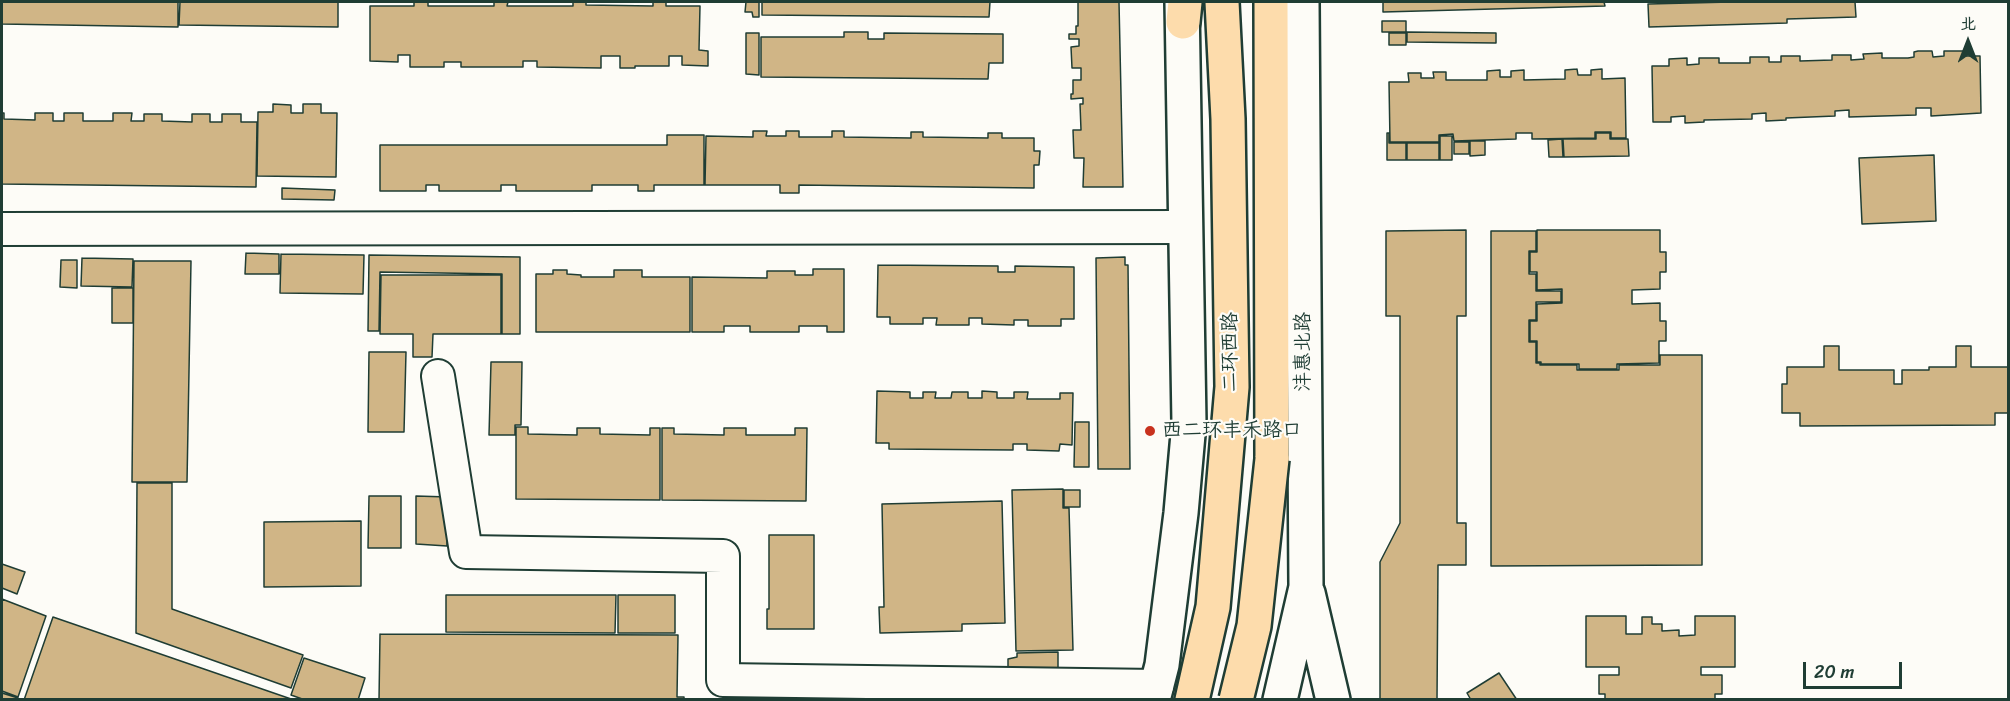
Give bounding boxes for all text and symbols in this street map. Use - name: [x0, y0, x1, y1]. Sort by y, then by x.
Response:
- text: 北: [1960, 9, 1976, 38]
- north arrow: [1938, 12, 1998, 72]
- street label: 二环西路: [1219, 312, 1243, 392]
- street label: 沣惠北路: [1292, 312, 1316, 392]
- place label: 西二环丰禾路口: [1162, 419, 1302, 443]
- marker: 西二环丰禾路口: [1143, 424, 1157, 438]
- scale bar: [1806, 650, 1905, 688]
- text: 20 m: [1814, 656, 1854, 688]

